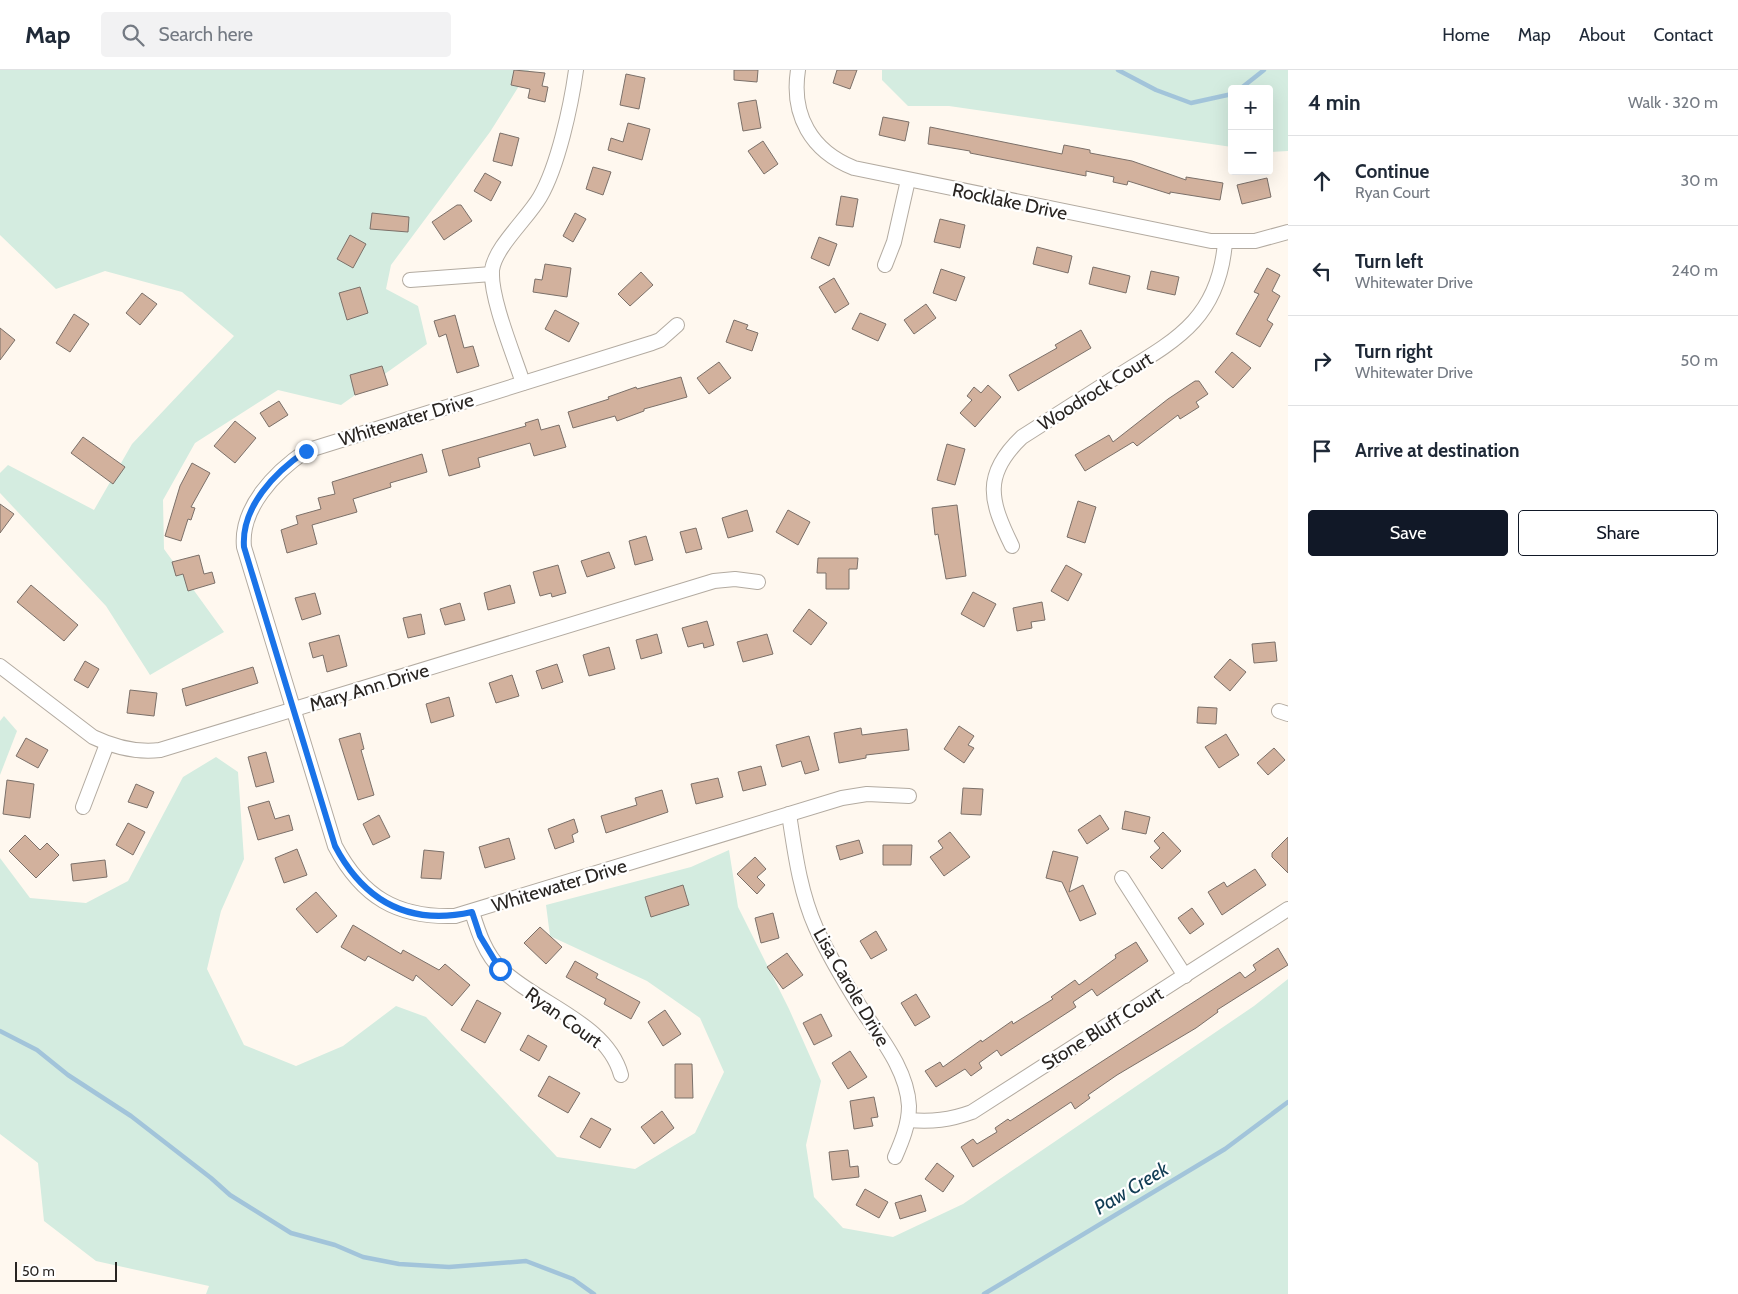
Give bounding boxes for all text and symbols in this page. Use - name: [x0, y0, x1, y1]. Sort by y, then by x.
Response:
- search box: [101, 12, 451, 57]
- text: Map: [25, 20, 71, 49]
- icon: search: [119, 21, 147, 49]
- text: Search here: [159, 23, 253, 46]
- text: Home: [1442, 24, 1490, 46]
- text: Map: [1518, 24, 1551, 46]
- text: About: [1579, 24, 1625, 46]
- text: Contact: [1653, 24, 1713, 46]
- map controls: [1228, 85, 1273, 175]
- button: +: [1228, 85, 1273, 130]
- text: 4 min: [1308, 90, 1361, 115]
- text: Walk · 320 m: [1628, 93, 1718, 112]
- button: −: [1228, 130, 1273, 175]
- text: Continue: [1355, 160, 1429, 183]
- icon: ahead: [1308, 167, 1336, 195]
- text: 30 m: [1681, 171, 1718, 190]
- street label: Rocklake Drive: [950, 178, 1070, 225]
- text: Ryan Court: [1355, 183, 1430, 202]
- text: Turn left: [1355, 250, 1423, 273]
- icon: left: [1308, 257, 1336, 285]
- text: 240 m: [1672, 261, 1718, 280]
- text: Whitewater Drive: [1355, 273, 1473, 292]
- text: Turn right: [1355, 340, 1433, 363]
- street label: Woodrock Court: [1034, 347, 1157, 436]
- icon: right: [1308, 347, 1336, 375]
- text: 50 m: [1681, 351, 1718, 370]
- text: Whitewater Drive: [1355, 363, 1473, 382]
- street label: Whitewater Drive: [336, 388, 477, 451]
- icon: arrive: [1308, 437, 1336, 465]
- text: Arrive at destination: [1355, 439, 1519, 462]
- route end: [295, 440, 318, 463]
- button: Save: [1308, 510, 1508, 556]
- button: Share: [1518, 510, 1718, 556]
- street label: Mary Ann Drive: [306, 658, 432, 717]
- street label: Whitewater Drive: [489, 854, 630, 917]
- street label: Lisa Carole Drive: [808, 924, 895, 1051]
- route start: [489, 958, 512, 981]
- street label: Ryan Court: [521, 982, 607, 1053]
- street label: Stone Bluff Court: [1037, 982, 1168, 1075]
- water label: Paw Creek: [1089, 1156, 1174, 1220]
- scale bar: [15, 1259, 118, 1282]
- text: 50 m: [22, 1262, 55, 1280]

